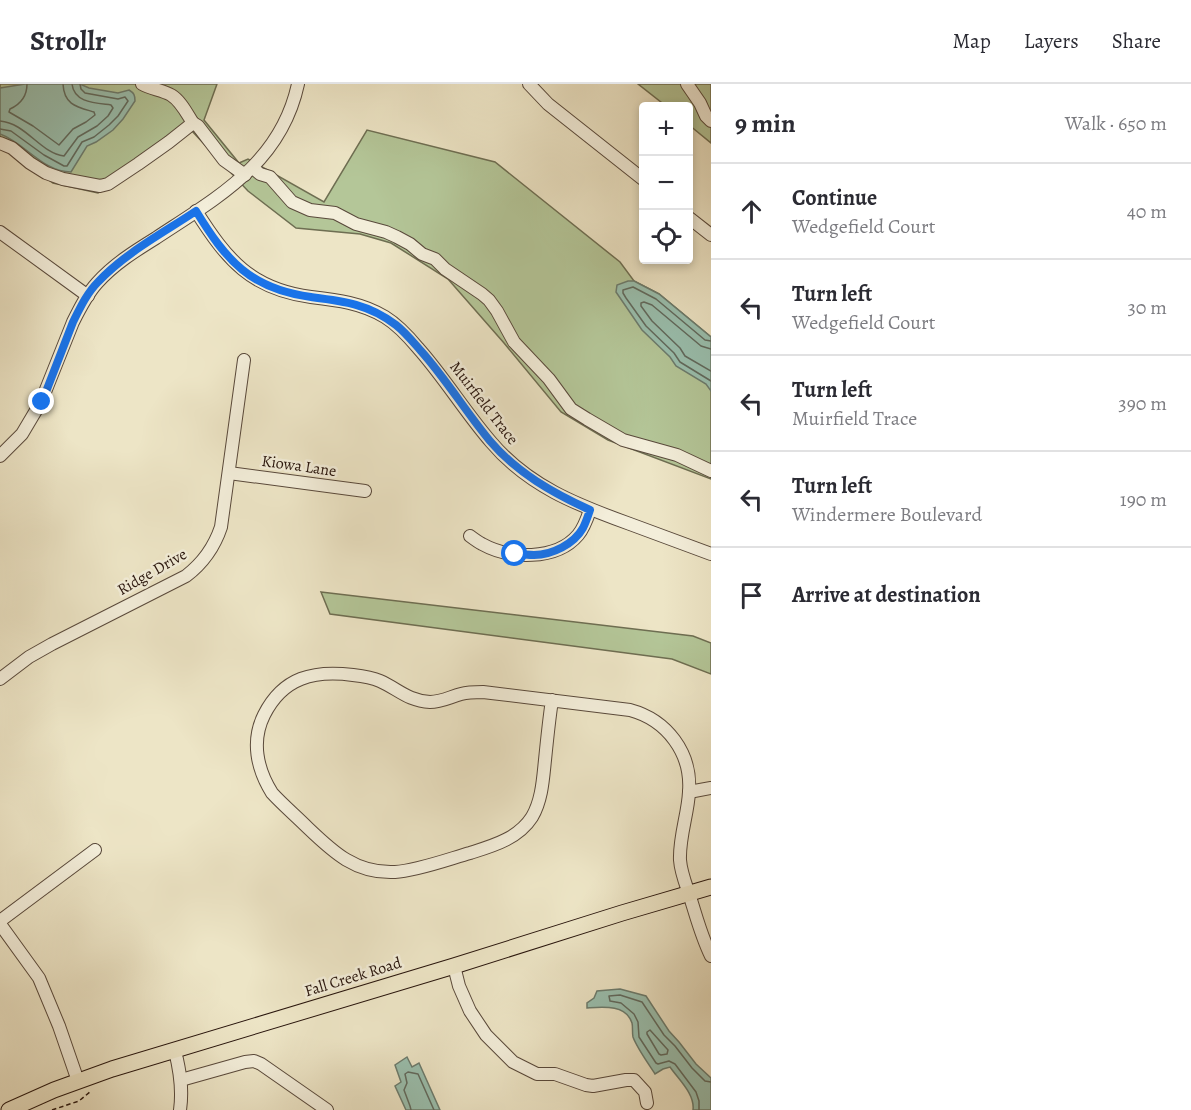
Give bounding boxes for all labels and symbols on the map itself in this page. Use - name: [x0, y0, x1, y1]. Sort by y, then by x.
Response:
- street label: Muirfield Trace: [445, 357, 523, 449]
- route end: [28, 388, 54, 414]
- street label: Kiowa Lane: [260, 450, 338, 482]
- route start: [501, 540, 527, 566]
- street label: Ridge Drive: [113, 543, 191, 601]
- street label: Fall Creek Road: [302, 952, 405, 1002]

